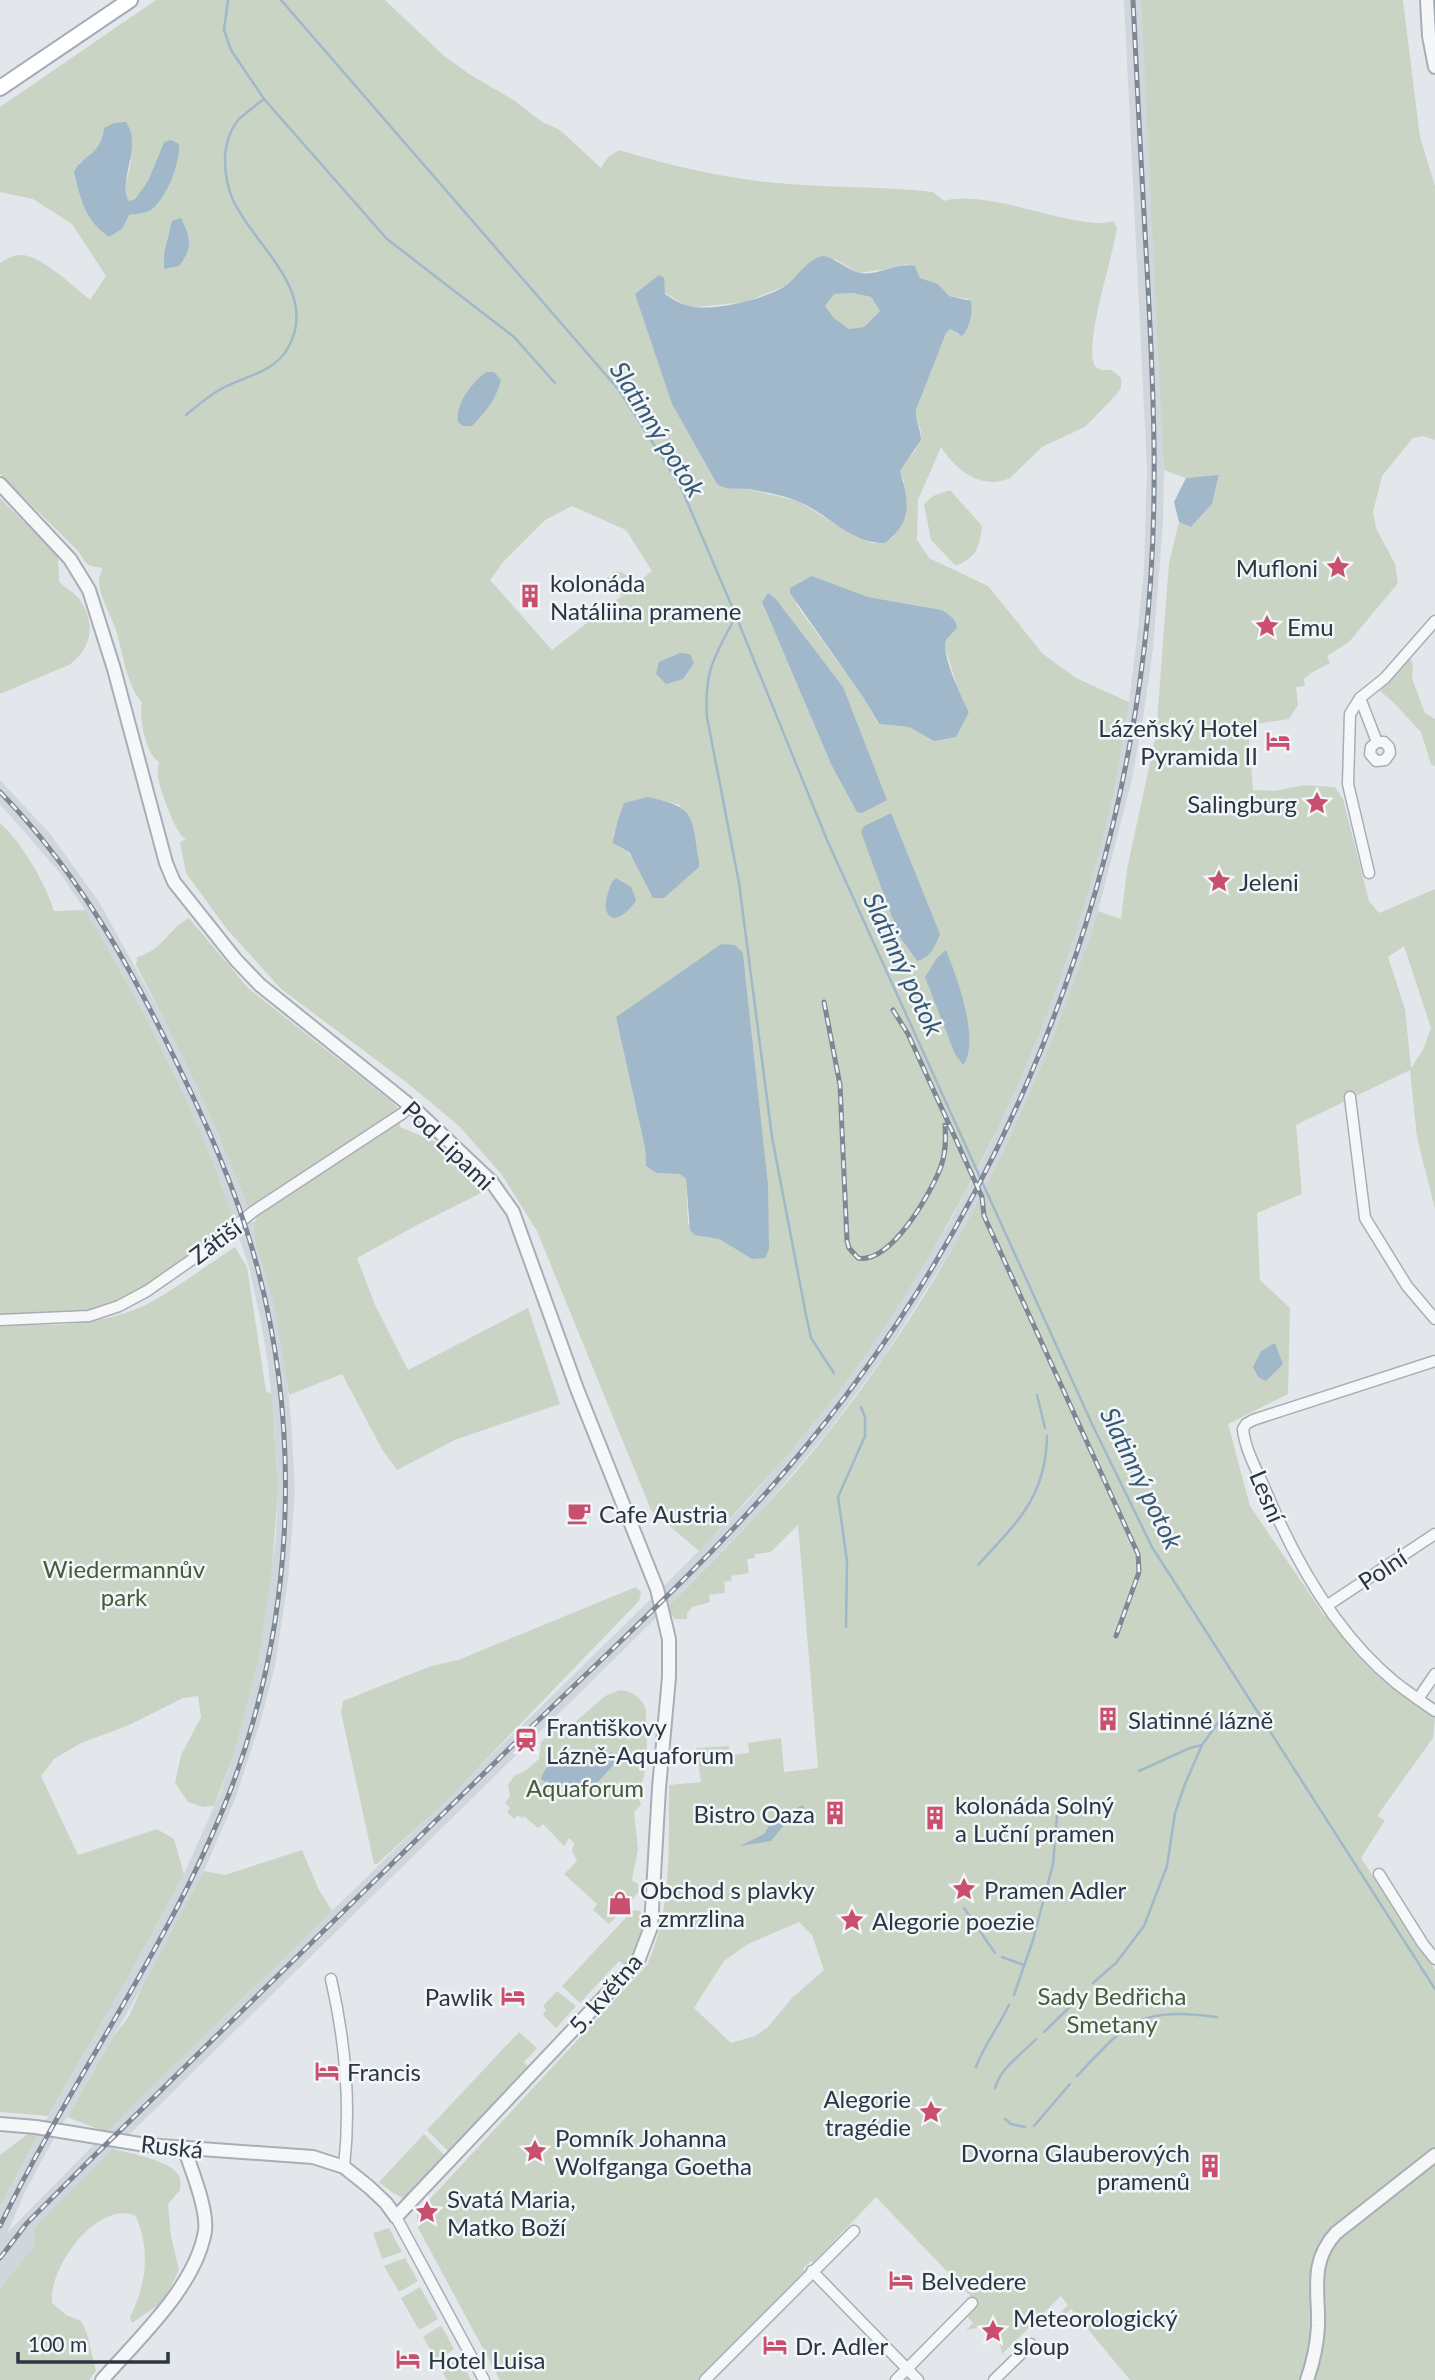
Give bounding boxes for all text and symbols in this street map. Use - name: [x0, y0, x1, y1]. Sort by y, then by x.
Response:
- water label: Slatinný potok: [604, 355, 713, 503]
- place label: Mufloni: [1236, 553, 1318, 582]
- place icon: Mufloni: [1324, 553, 1352, 581]
- place label: kolonáda Natáliina pramene: [550, 568, 741, 625]
- building icon: kolonáda Natáliina pramene: [516, 582, 544, 610]
- place icon: Emu: [1253, 612, 1281, 640]
- place label: Emu: [1287, 612, 1334, 641]
- place label: Lázeňský Hotel Pyramida II: [1098, 713, 1258, 770]
- hotel icon: Lázeňský Hotel Pyramida II: [1264, 727, 1292, 755]
- place label: Salingburg: [1187, 789, 1297, 818]
- place icon: Salingburg: [1303, 789, 1331, 817]
- place icon: Jeleni: [1205, 867, 1233, 895]
- place label: Jeleni: [1239, 867, 1299, 896]
- water label: Slatinný potok: [857, 887, 951, 1041]
- street label: Pod Lipami: [397, 1094, 501, 1196]
- street label: Zátiší: [183, 1212, 248, 1270]
- water label: Slatinný potok: [1094, 1402, 1190, 1555]
- street label: Lesní: [1244, 1466, 1292, 1528]
- cafe icon: Cafe Austria: [565, 1499, 593, 1527]
- place label: Cafe Austria: [599, 1499, 728, 1528]
- street label: Polní: [1352, 1542, 1413, 1596]
- park label: Wiedermannův park: [43, 1554, 206, 1611]
- building icon: Slatinné lázně: [1094, 1705, 1122, 1733]
- place label: Slatinné lázně: [1128, 1705, 1273, 1734]
- place label: Františkovy Lázně-Aquaforum: [546, 1712, 734, 1769]
- station icon: Františkovy Lázně-Aquaforum: [512, 1726, 540, 1754]
- park label: Aquaforum: [526, 1773, 644, 1802]
- place label: kolonáda Solný a Luční pramen: [955, 1790, 1115, 1847]
- place label: Bistro Oaza: [693, 1799, 815, 1828]
- building icon: Bistro Oaza: [821, 1799, 849, 1827]
- building icon: kolonáda Solný a Luční pramen: [921, 1804, 949, 1832]
- place label: Obchod s plavky a zmrzlina: [640, 1875, 815, 1932]
- place icon: Pramen Adler: [950, 1875, 978, 1903]
- place label: Pramen Adler: [984, 1875, 1127, 1904]
- shop icon: Obchod s plavky a zmrzlina: [606, 1889, 634, 1917]
- place icon: Alegorie poezie: [838, 1906, 866, 1934]
- place label: Alegorie poezie: [872, 1906, 1035, 1935]
- street label: 5. května: [562, 1947, 648, 2039]
- park label: Sady Bedřicha Smetany: [1038, 1981, 1186, 2038]
- place label: Pawlik: [425, 1982, 494, 2011]
- hotel icon: Pawlik: [499, 1982, 527, 2010]
- hotel icon: Francis: [313, 2057, 341, 2085]
- place label: Francis: [347, 2057, 421, 2086]
- place label: Alegorie tragédie: [823, 2084, 911, 2141]
- place icon: Alegorie tragédie: [917, 2098, 945, 2126]
- place label: Pomník Johanna Wolfganga Goetha: [555, 2123, 752, 2180]
- street label: Ruská: [139, 2128, 205, 2164]
- place icon: Pomník Johanna Wolfganga Goetha: [521, 2137, 549, 2165]
- place label: Dvorna Glauberových pramenů: [961, 2138, 1190, 2195]
- building icon: Dvorna Glauberových pramenů: [1196, 2152, 1224, 2180]
- place label: Svatá Maria, Matko Boží: [447, 2184, 576, 2241]
- place icon: Svatá Maria, Matko Boží: [413, 2198, 441, 2226]
- hotel icon: Belvedere: [887, 2266, 915, 2294]
- place label: Belvedere: [921, 2266, 1026, 2295]
- place label: Meteorologický sloup: [1013, 2303, 1178, 2360]
- place icon: Meteorologický sloup: [979, 2317, 1007, 2345]
- scale bar: [18, 2320, 168, 2364]
- text: 100 m: [28, 2331, 87, 2356]
- hotel icon: Dr. Adler: [761, 2331, 789, 2359]
- place label: Dr. Adler: [795, 2331, 889, 2360]
- hotel icon: Hotel Luisa: [394, 2345, 422, 2373]
- place label: Hotel Luisa: [428, 2345, 545, 2374]

